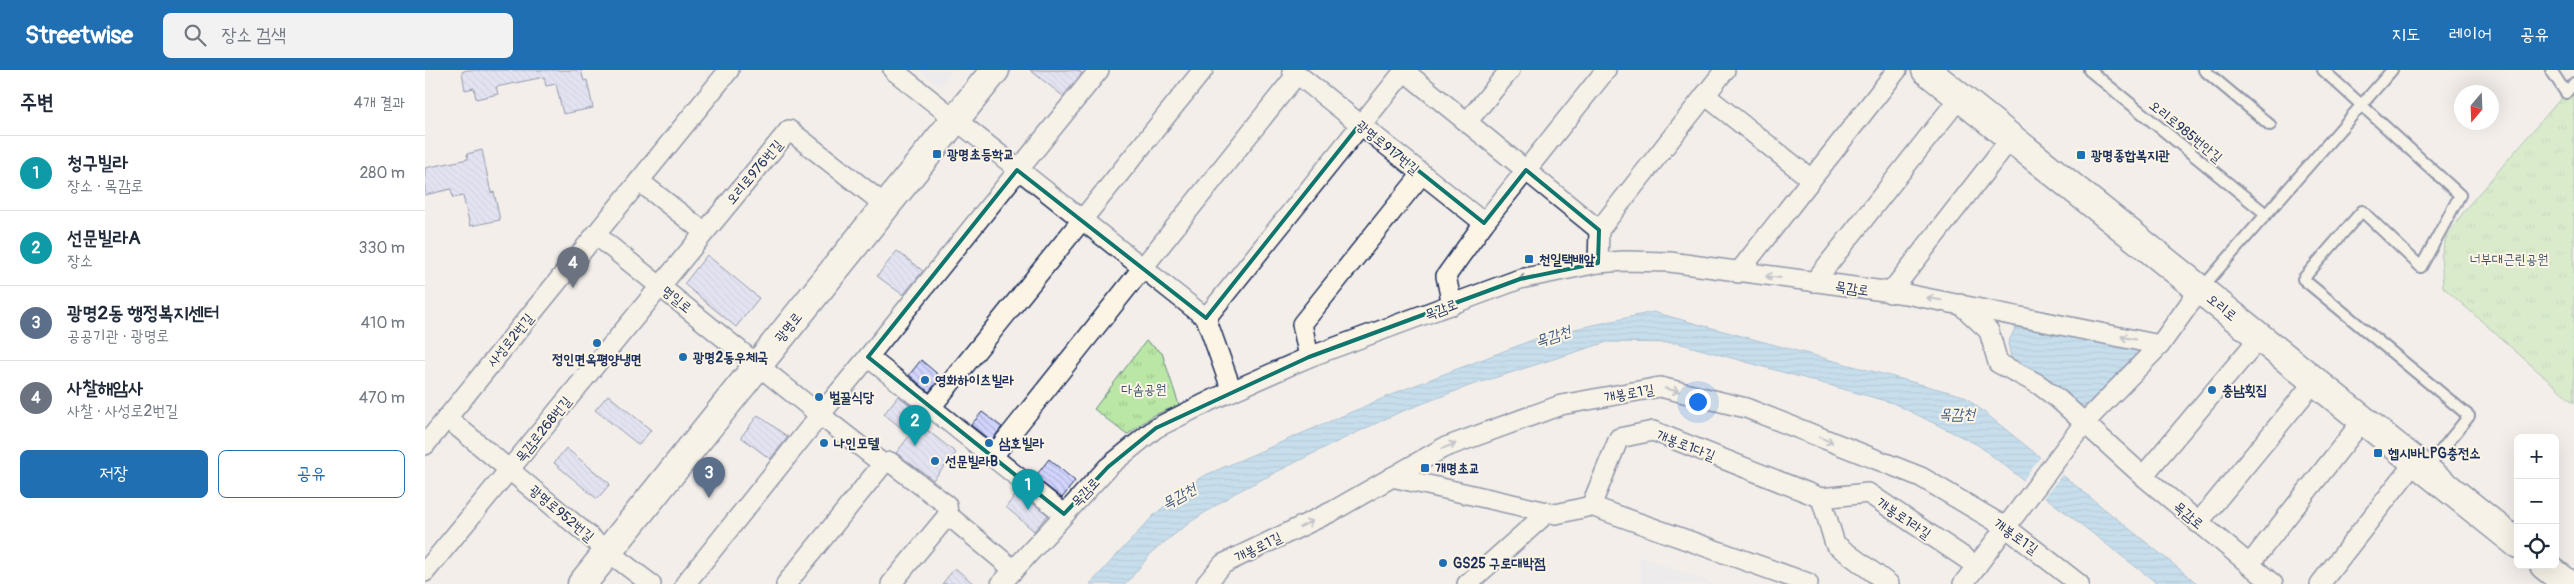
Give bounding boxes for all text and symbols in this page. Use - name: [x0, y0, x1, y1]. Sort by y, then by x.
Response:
- search box: [163, 13, 513, 58]
- text: Streetwise: [25, 21, 133, 50]
- icon: search: [181, 21, 209, 49]
- text: 장소 검색: [221, 23, 286, 47]
- text: 지도: [2392, 23, 2421, 46]
- text: 레이어: [2449, 23, 2492, 46]
- text: 공유: [2520, 23, 2549, 46]
- north arrow: [2454, 85, 2499, 130]
- text: 주변: [20, 89, 54, 116]
- text: 4개 결과: [354, 93, 405, 113]
- street label: 오리로985번안길: [2146, 97, 2226, 167]
- street label: 광명로917번길: [1353, 117, 1423, 179]
- street label: 오리로976번길: [722, 136, 787, 208]
- place label: 광명초등학교: [947, 146, 1015, 163]
- place label: 광명종합복지관: [2091, 147, 2171, 164]
- marker: 광명초등학교: [931, 148, 943, 160]
- marker: 광명종합복지관: [2075, 149, 2087, 161]
- text: 청구빌라: [67, 151, 128, 175]
- text: 1: [33, 163, 39, 183]
- text: 280 m: [359, 163, 405, 183]
- text: 장소 · 목감로: [67, 176, 144, 196]
- text: 선문빌라A: [67, 226, 141, 250]
- text: 2: [32, 238, 40, 258]
- text: 330 m: [359, 238, 405, 258]
- pin: 4: [557, 247, 589, 288]
- text: 장소: [67, 251, 93, 271]
- place label: 천일택배앞: [1539, 251, 1596, 268]
- park label: 너부대근린공원: [2470, 251, 2548, 268]
- marker: 천일택배앞: [1523, 253, 1535, 265]
- one-way arrow: [1765, 272, 1781, 282]
- one-way arrow: [1518, 274, 1534, 283]
- street label: 목감로: [1834, 278, 1870, 299]
- street label: 명일로: [658, 282, 695, 317]
- street label: 오리로: [2203, 290, 2240, 325]
- one-way arrow: [1926, 294, 1942, 304]
- street label: 목감로: [1422, 295, 1460, 323]
- text: 광명2동 행정복지센터: [67, 301, 219, 325]
- street label: 사성로2번길: [484, 309, 538, 371]
- street label: 광명로: [771, 309, 806, 346]
- text: 3: [32, 313, 40, 333]
- text: 410 m: [361, 313, 405, 333]
- water label: 목감천: [1533, 321, 1575, 351]
- text: 공공기관 · 광명로: [67, 326, 169, 346]
- one-way arrow: [2120, 333, 2136, 342]
- marker: 정인면옥평양냉면: [591, 337, 603, 349]
- place label: 광명2동우체국: [693, 349, 768, 366]
- place label: 정인면옥평양냉면: [552, 351, 642, 368]
- marker: 광명2동우체국: [677, 351, 689, 363]
- place label: 영화하이츠빌라: [935, 372, 1015, 389]
- marker: 영화하이츠빌라: [919, 374, 931, 386]
- text: 사찰해암사: [67, 376, 143, 400]
- park label: 다솜공원: [1121, 381, 1167, 398]
- street label: 개봉로1길: [1603, 381, 1656, 406]
- place label: 충남횟집: [2222, 382, 2267, 399]
- marker: 충남횟집: [2206, 384, 2218, 396]
- one-way arrow: [1664, 386, 1680, 395]
- text: 4: [31, 388, 41, 408]
- text: 470 m: [359, 388, 405, 408]
- place label: 벌꿀식당: [829, 389, 875, 406]
- your location: [1685, 389, 1711, 415]
- marker: 벌꿀식당: [813, 391, 825, 403]
- street label: 목감로268번길: [512, 393, 575, 466]
- text: 사찰 · 사성로2번길: [67, 401, 178, 421]
- pin: 2: [899, 405, 931, 446]
- water label: 목감천: [1939, 405, 1977, 424]
- street label: 개봉로1다길: [1654, 426, 1718, 465]
- map controls: [2514, 434, 2559, 569]
- button: +: [2514, 434, 2559, 479]
- place label: 나인모텔: [834, 435, 880, 452]
- place label: 삼호빌라: [998, 435, 1045, 452]
- one-way arrow: [1819, 436, 1834, 445]
- marker: 나인모텔: [818, 437, 830, 449]
- marker: 삼호빌라: [983, 437, 995, 449]
- one-way arrow: [1441, 440, 1456, 450]
- place label: 헵시바LPG충전소: [2388, 445, 2481, 462]
- marker: 헵시바LPG충전소: [2372, 447, 2384, 459]
- button: 저장: [20, 450, 208, 498]
- button: 공유: [218, 450, 405, 498]
- place label: 선문빌라B: [945, 453, 998, 470]
- marker: 선문빌라B: [929, 455, 941, 467]
- pin: 3: [693, 457, 725, 498]
- place label: 개명초교: [1435, 460, 1480, 477]
- marker: 개명초교: [1419, 462, 1431, 474]
- pin: 1: [1012, 469, 1044, 510]
- street label: 목감로: [1068, 474, 1103, 510]
- water label: 목감천: [1159, 478, 1201, 514]
- button: −: [2514, 479, 2559, 524]
- street label: 광명로952번길: [526, 481, 598, 546]
- street label: 개봉로1라길: [1873, 494, 1935, 543]
- street label: 목감로: [2170, 498, 2207, 533]
- street label: 개봉로1길: [1990, 515, 2042, 558]
- one-way arrow: [1298, 518, 1313, 528]
- button: locate: [2514, 524, 2559, 569]
- street label: 개봉로1길: [1232, 528, 1285, 566]
- place label: GS25 구로대박점: [1453, 555, 1546, 572]
- marker: GS25 구로대박점: [1437, 557, 1449, 569]

